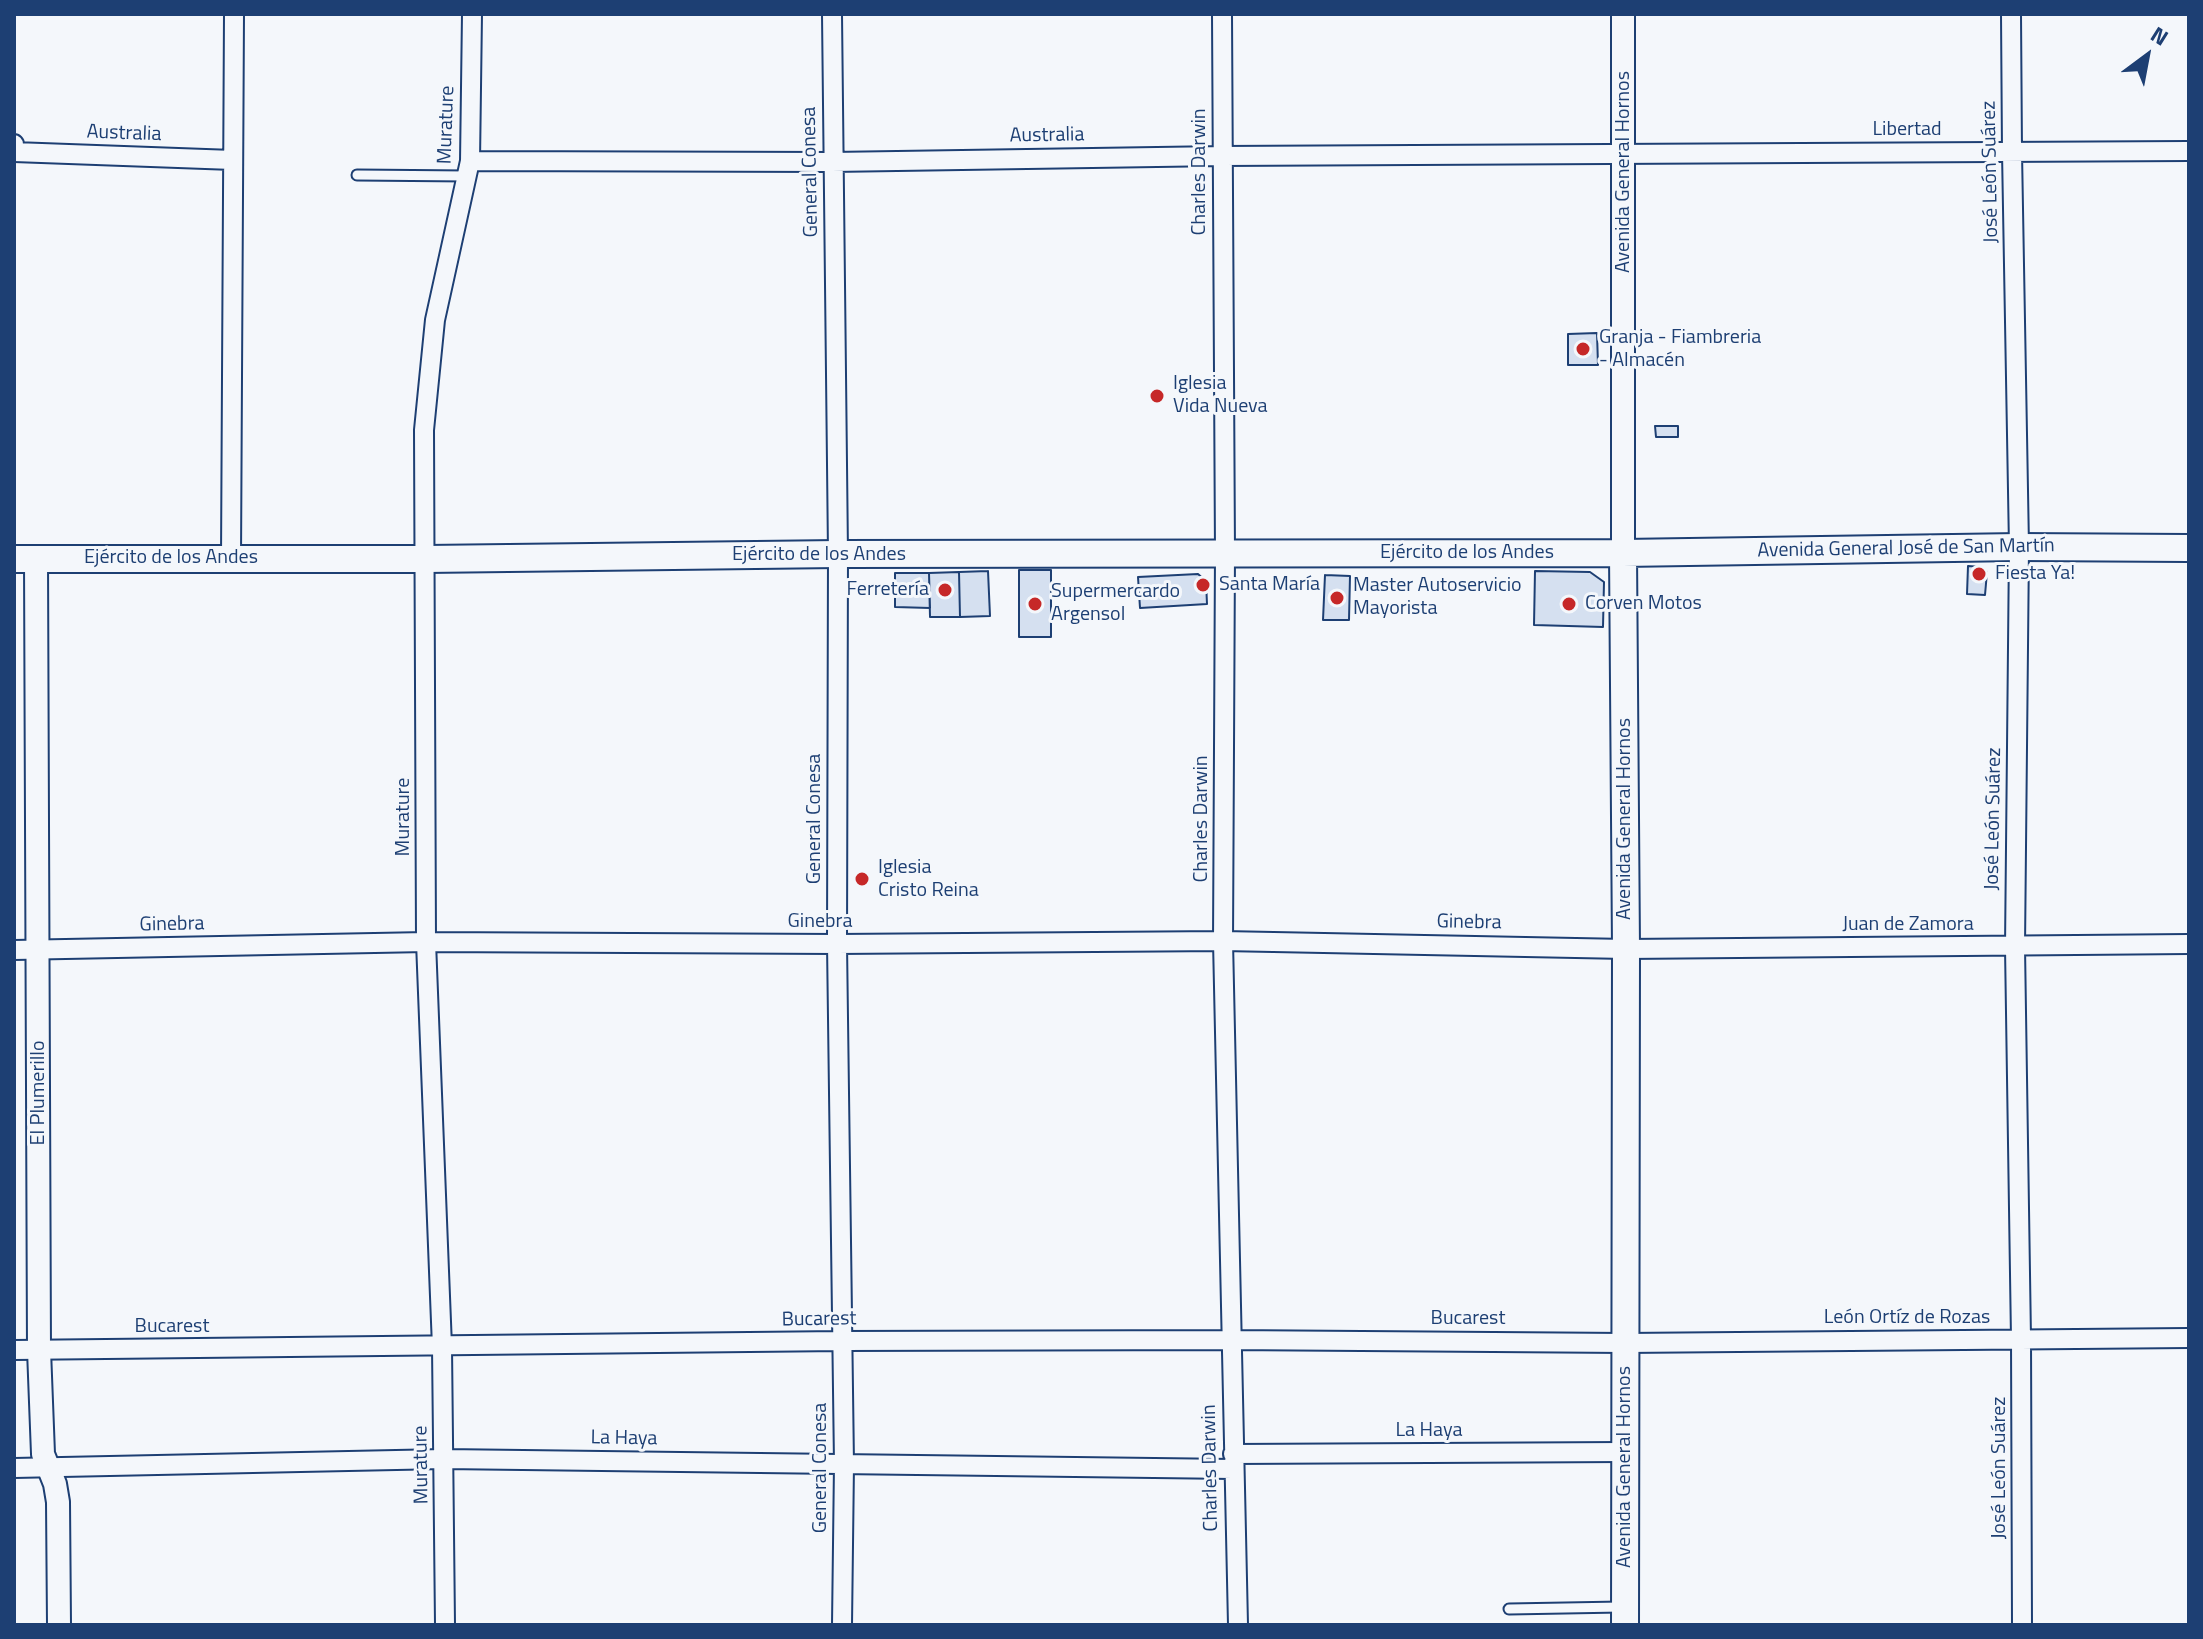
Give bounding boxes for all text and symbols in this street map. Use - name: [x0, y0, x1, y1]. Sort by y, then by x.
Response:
- north arrow: [2107, 16, 2187, 96]
- text: N: [2144, 17, 2175, 54]
- street label: Avenida General Hornos: [1612, 71, 1636, 273]
- street label: Murature: [434, 85, 460, 165]
- street label: José León Suárez: [1978, 100, 2004, 244]
- street label: General Conesa: [798, 106, 824, 238]
- street label: Charles Darwin: [1188, 108, 1212, 236]
- street label: Libertad: [1872, 118, 1942, 142]
- street label: Australia: [86, 121, 162, 147]
- street label: Australia: [1009, 123, 1085, 149]
- place label: Granja - Fiambreria - Almacén: [1599, 326, 1761, 373]
- marker: Granja - Fiambreria - Almacén: [1574, 340, 1592, 358]
- place label: Iglesia Vida Nueva: [1173, 372, 1268, 419]
- marker: Iglesia Vida Nueva: [1148, 387, 1166, 405]
- street label: Avenida General José de San Martín: [1757, 534, 2055, 564]
- street label: Ejército de los Andes: [1380, 541, 1554, 565]
- street label: Ejército de los Andes: [732, 543, 906, 567]
- street label: Ejército de los Andes: [84, 546, 258, 570]
- place label: Fiesta Ya!: [1995, 562, 2075, 586]
- marker: Fiesta Ya!: [1970, 565, 1988, 583]
- place label: Santa María: [1219, 573, 1320, 597]
- place label: Master Autoservicio Mayorista: [1353, 574, 1522, 621]
- marker: Santa María: [1194, 576, 1212, 594]
- place label: Ferretería: [847, 578, 929, 602]
- place label: Supermercardo Argensol: [1051, 580, 1180, 627]
- marker: Ferretería: [936, 581, 954, 599]
- marker: Master Autoservicio Mayorista: [1328, 589, 1346, 607]
- place label: Corven Motos: [1585, 592, 1702, 616]
- marker: Supermercardo Argensol: [1026, 595, 1044, 613]
- marker: Corven Motos: [1560, 595, 1578, 613]
- street label: Avenida General Hornos: [1613, 718, 1637, 920]
- street label: José León Suárez: [1981, 747, 2007, 891]
- street label: General Conesa: [803, 754, 827, 884]
- street label: Charles Darwin: [1190, 755, 1214, 883]
- street label: Murature: [392, 778, 416, 856]
- place label: Iglesia Cristo Reina: [878, 856, 979, 903]
- marker: Iglesia Cristo Reina: [853, 870, 871, 888]
- street label: Ginebra: [788, 910, 852, 934]
- street label: Ginebra: [1436, 910, 1502, 936]
- street label: Ginebra: [139, 912, 205, 938]
- street label: Juan de Zamora: [1842, 913, 1974, 937]
- street label: El Plumerillo: [27, 1040, 51, 1146]
- street label: León Ortíz de Rozas: [1824, 1306, 1990, 1330]
- street label: Bucarest: [781, 1307, 857, 1333]
- street label: Bucarest: [1431, 1307, 1505, 1331]
- street label: Bucarest: [135, 1315, 209, 1339]
- street label: Avenida General Hornos: [1613, 1366, 1637, 1568]
- street label: José León Suárez: [1988, 1397, 2012, 1539]
- street label: General Conesa: [809, 1403, 833, 1533]
- street label: Charles Darwin: [1198, 1404, 1224, 1532]
- street label: La Haya: [1396, 1419, 1462, 1443]
- street label: Murature: [409, 1425, 435, 1505]
- street label: La Haya: [590, 1426, 658, 1452]

